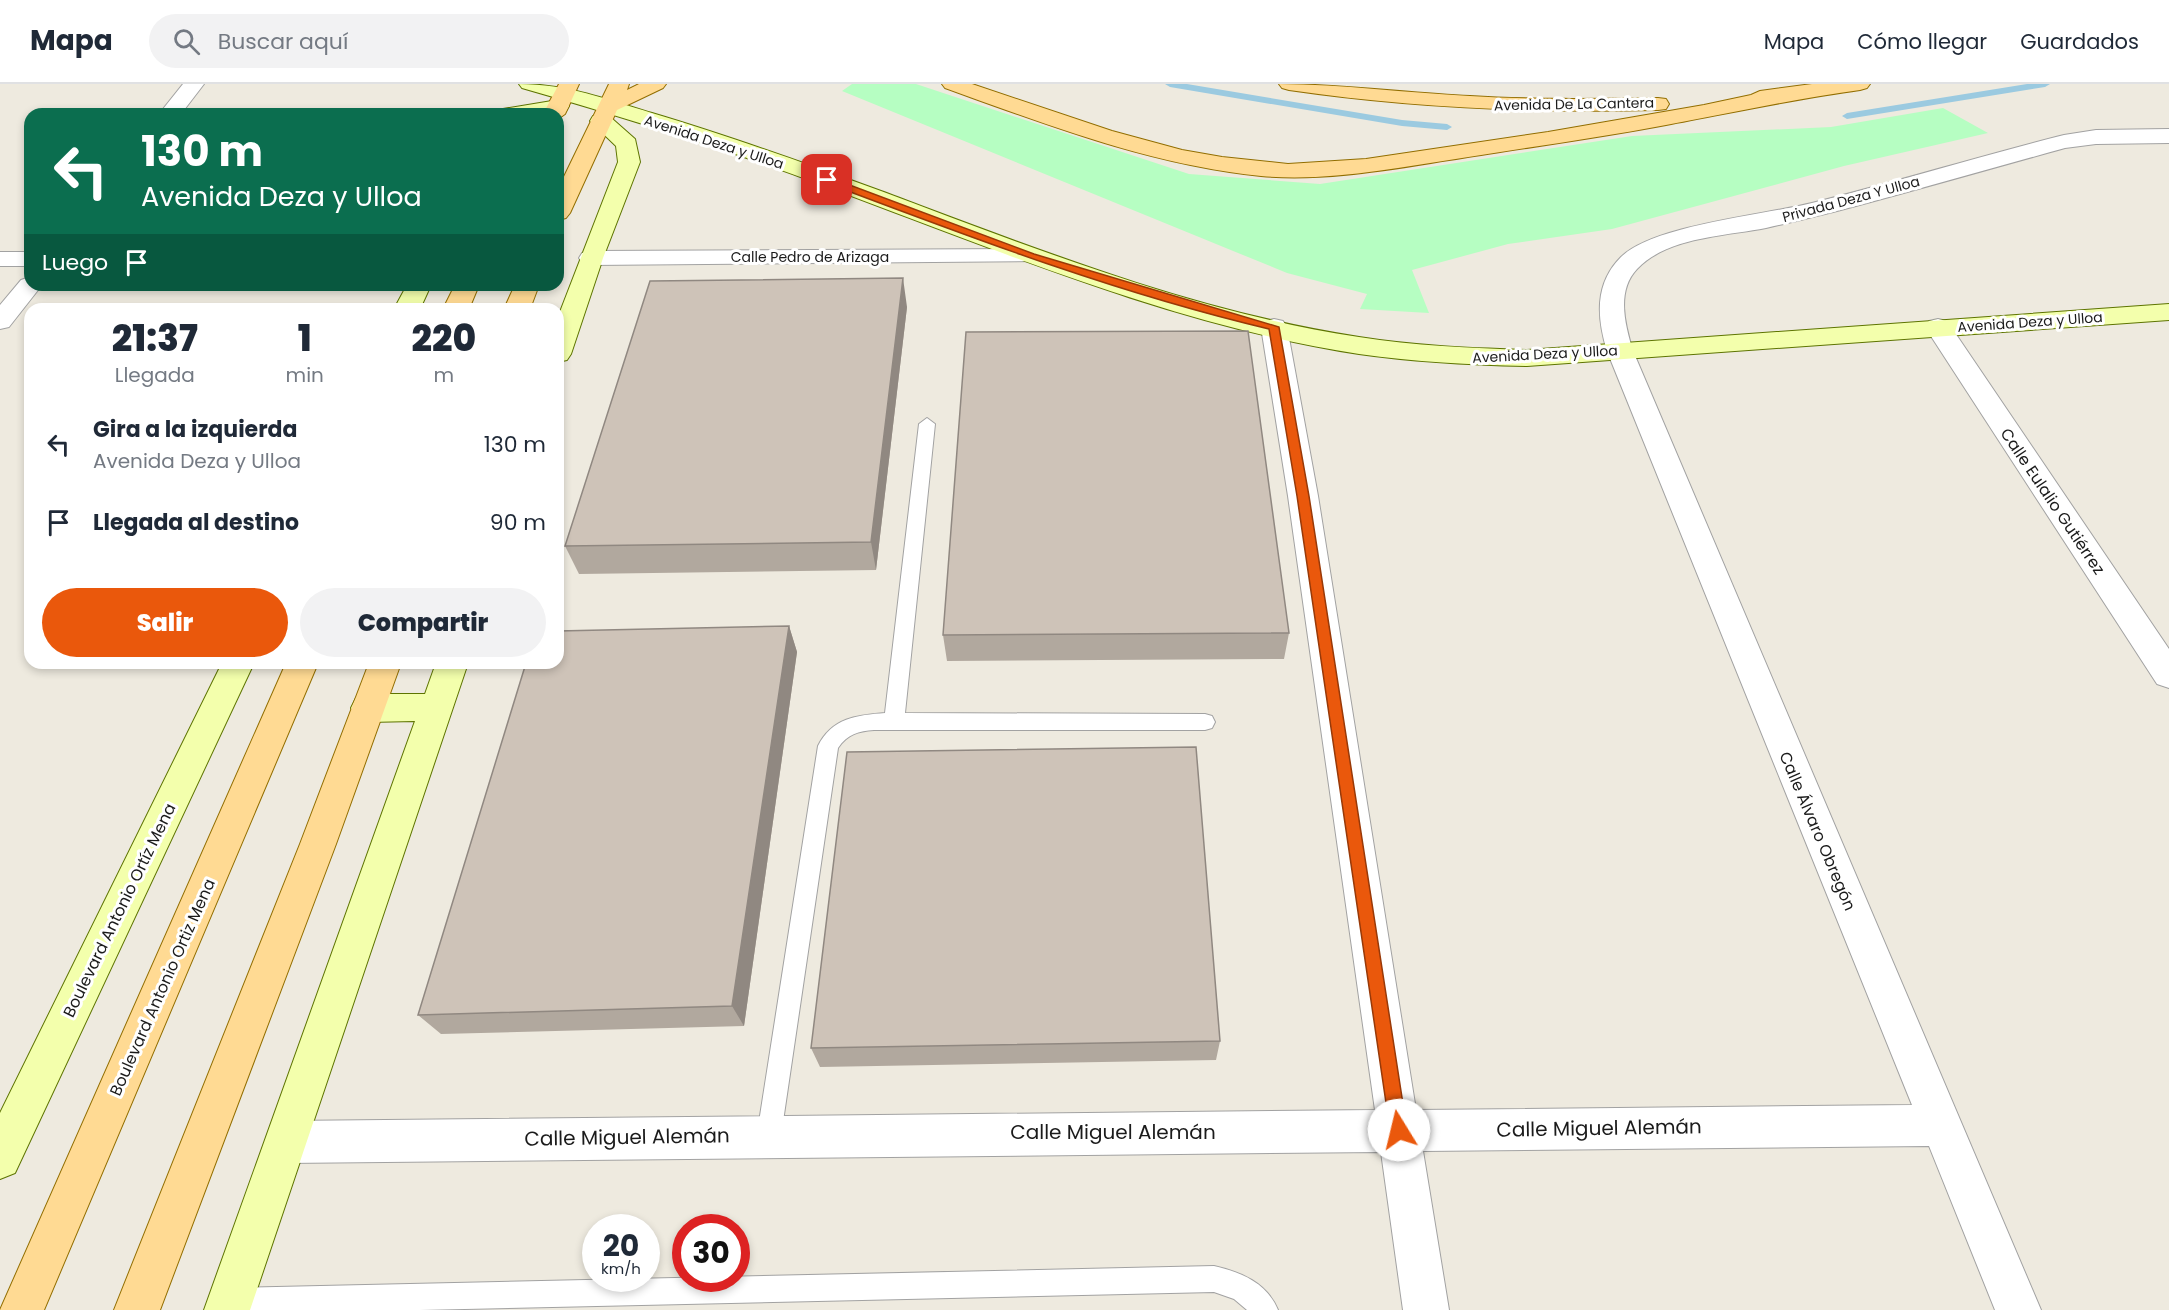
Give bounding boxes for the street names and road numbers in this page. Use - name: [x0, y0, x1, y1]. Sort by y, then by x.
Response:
- street label: Avenida De La Cantera: [1494, 93, 1654, 115]
- street label: Avenida Deza y Ulloa: [642, 110, 786, 174]
- street label: Privada Deza Y Ulloa: [1780, 171, 1922, 227]
- street label: Calle Pedro de Arizaga: [731, 247, 889, 267]
- street label: Avenida Deza y Ulloa: [1957, 307, 2103, 337]
- street label: Avenida Deza y Ulloa: [1472, 340, 1618, 368]
- street label: Calle Eulalio Gutiérrez: [1995, 423, 2110, 579]
- street label: Calle Álvaro Obregón: [1774, 748, 1861, 914]
- street label: Boulevard Antonio Ortíz Mena: [58, 799, 181, 1021]
- street label: Boulevard Antonio Ortiz Mena: [104, 875, 221, 1099]
- street label: Calle Miguel Alemán: [1496, 1112, 1702, 1144]
- street label: Calle Miguel Alemán: [1010, 1118, 1216, 1146]
- street label: Calle Miguel Alemán: [524, 1121, 730, 1153]

